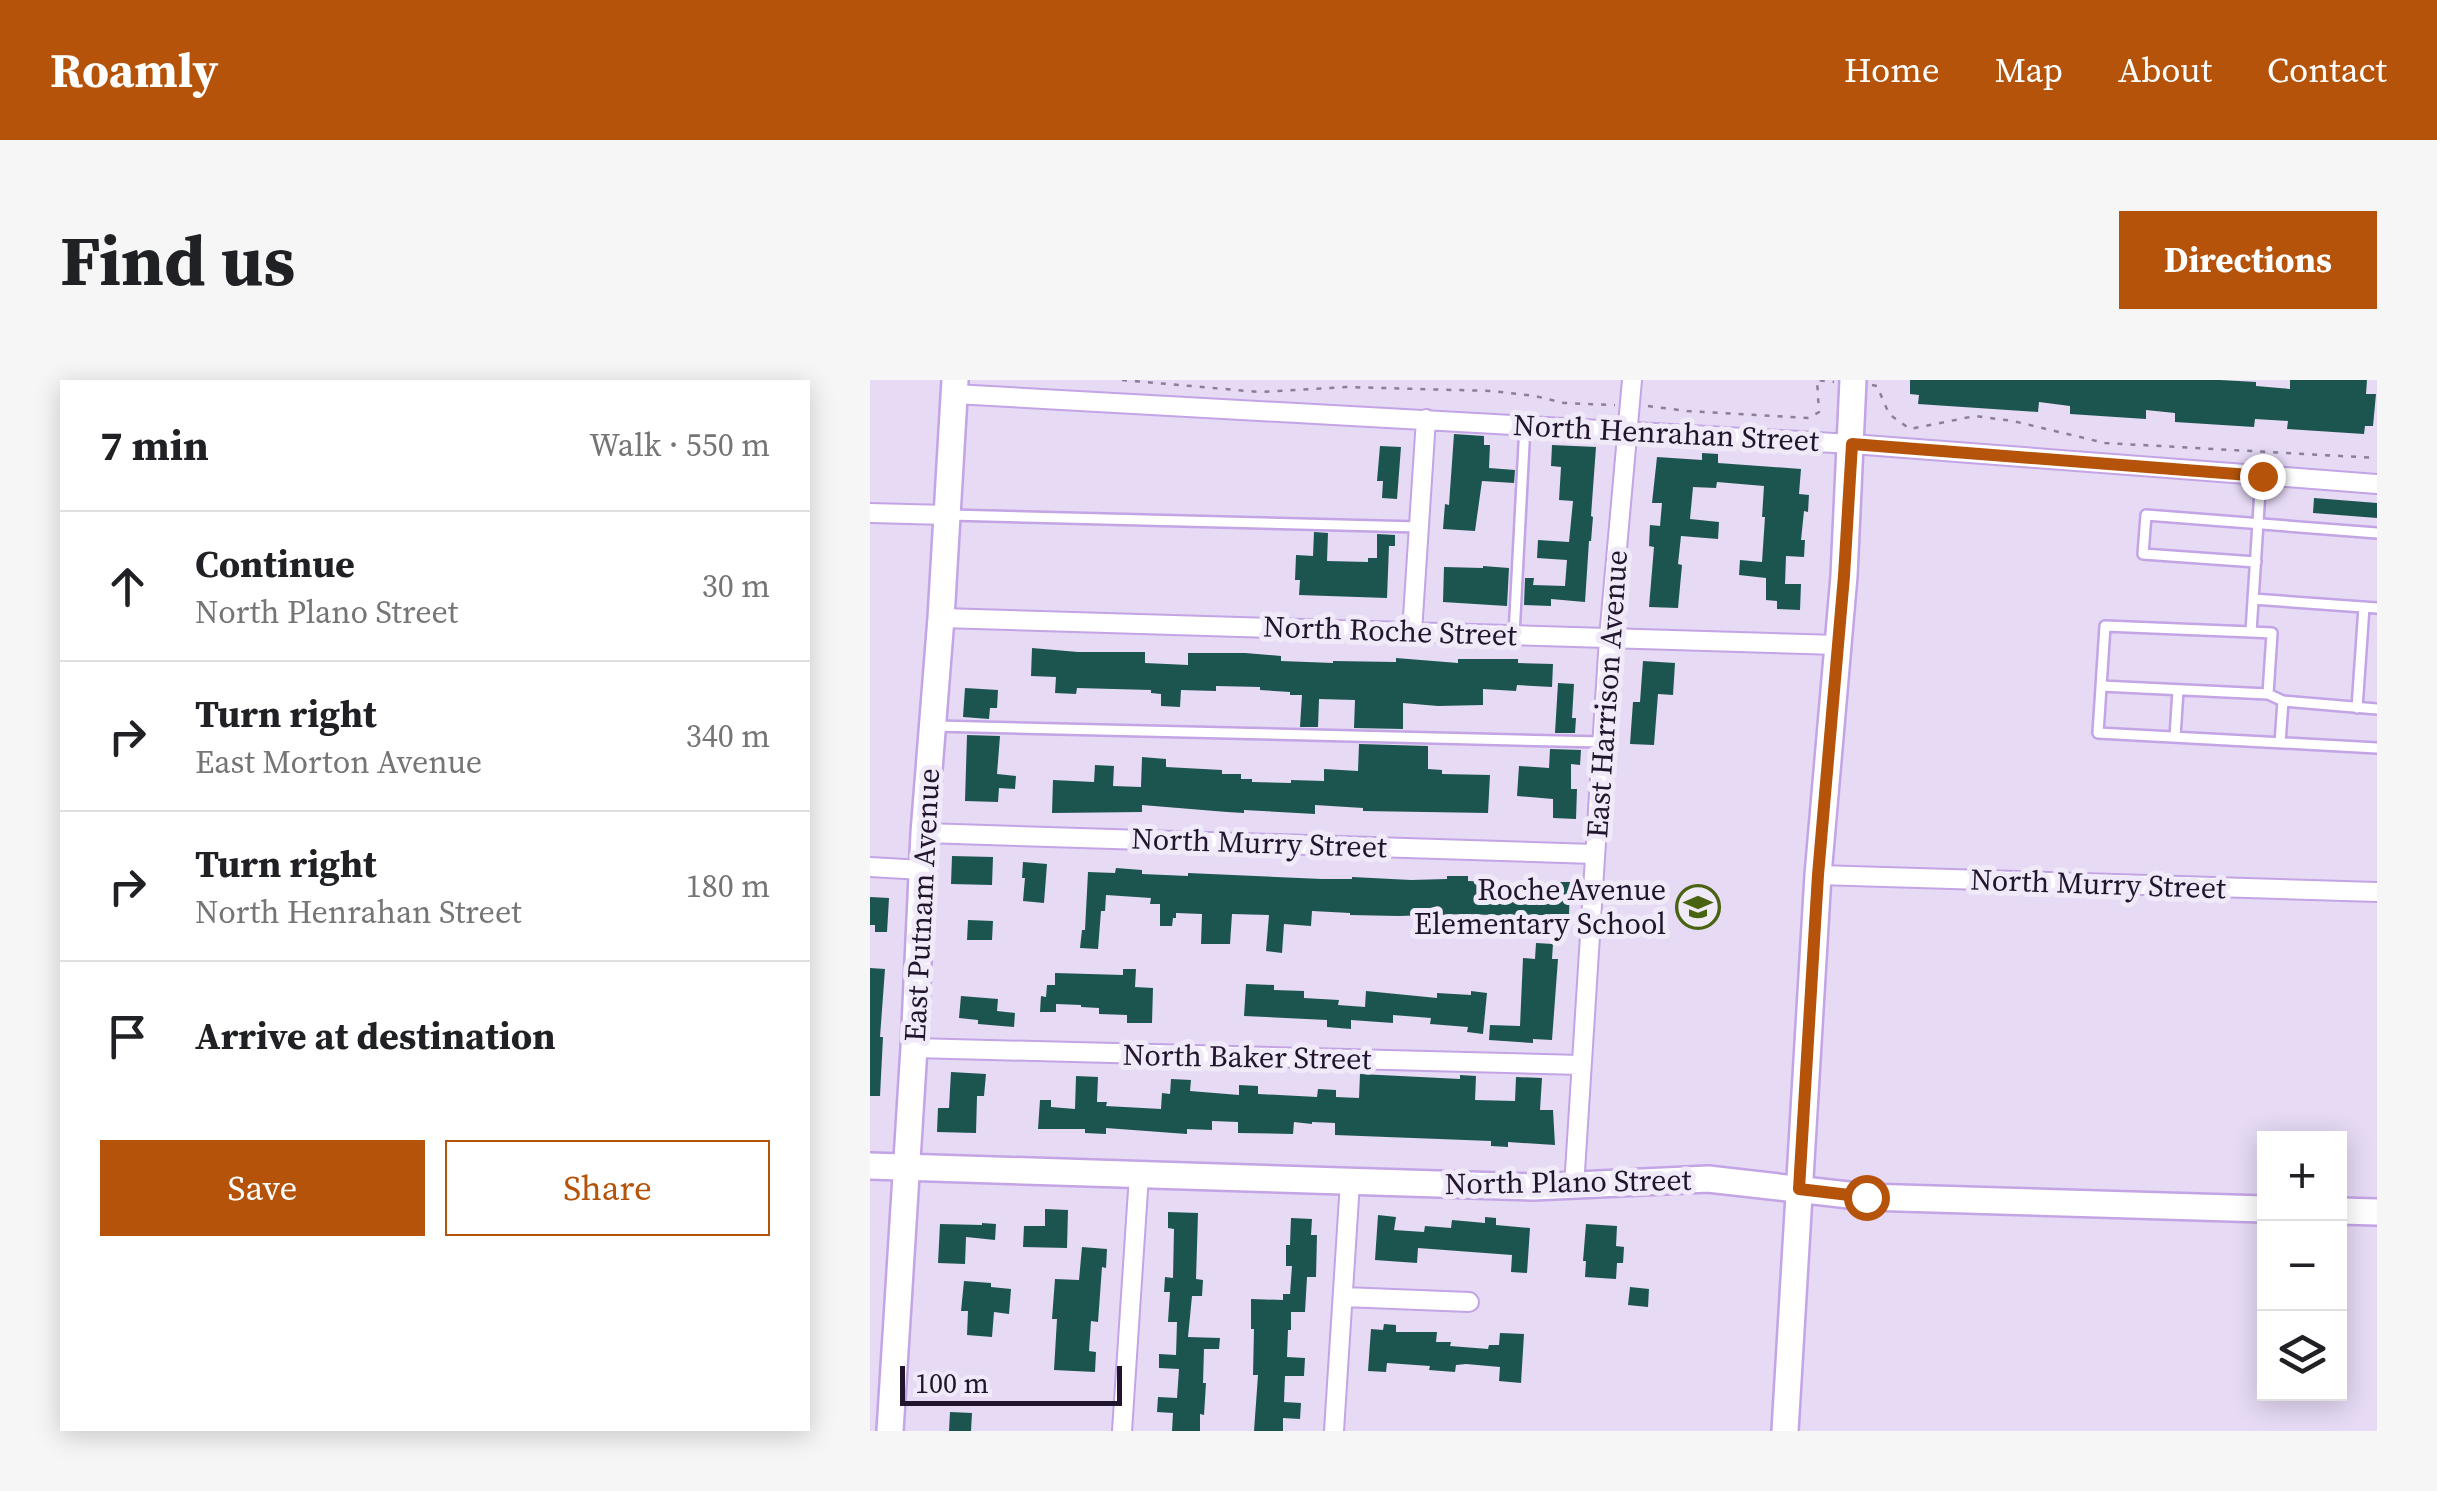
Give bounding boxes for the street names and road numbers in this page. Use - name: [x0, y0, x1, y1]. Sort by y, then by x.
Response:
- street label: North Henrahan Street: [1512, 404, 1820, 461]
- street label: East Harrison Avenue: [1576, 549, 1637, 839]
- street label: North Roche Street: [1262, 606, 1518, 655]
- street label: East Putnam Avenue: [894, 767, 949, 1043]
- street label: North Murry Street: [1131, 818, 1388, 867]
- street label: North Murry Street: [1970, 859, 2227, 908]
- street label: North Baker Street: [1122, 1034, 1372, 1079]
- street label: North Plano Street: [1444, 1159, 1692, 1204]

